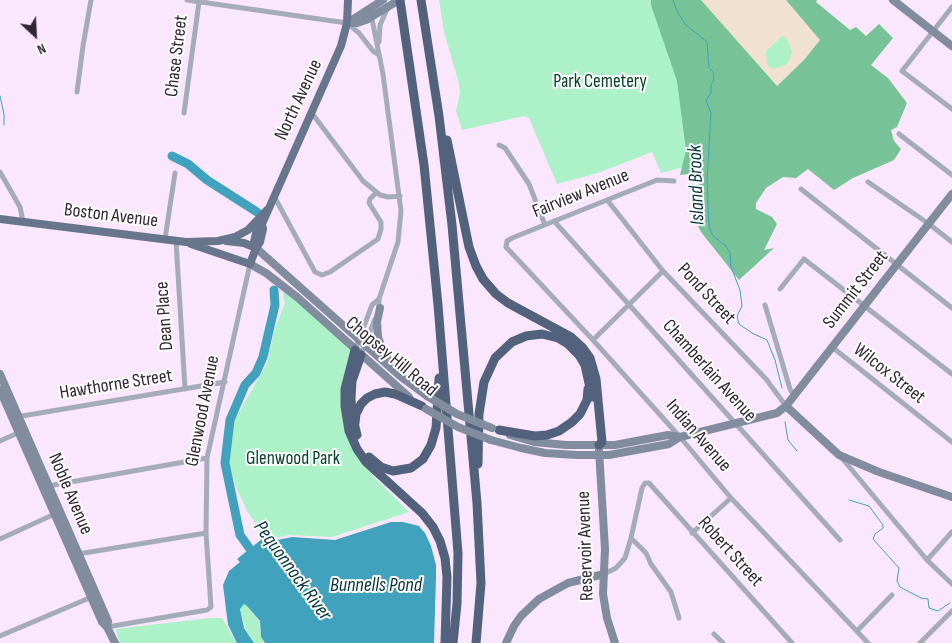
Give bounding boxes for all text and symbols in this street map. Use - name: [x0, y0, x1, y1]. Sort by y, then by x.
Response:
- north arrow: [10, 10, 60, 60]
- street label: Chase Street: [161, 14, 193, 98]
- text: N: [35, 40, 49, 58]
- street label: North Avenue: [270, 56, 328, 144]
- park label: Park Cemetery: [553, 71, 647, 93]
- water label: Island Brook: [684, 145, 710, 225]
- street label: Fairview Avenue: [529, 164, 633, 224]
- street label: Boston Avenue: [63, 199, 159, 233]
- street label: Summit Street: [818, 246, 894, 334]
- street label: Pond Street: [672, 259, 740, 329]
- street label: Dean Place: [151, 281, 179, 351]
- street label: Chopsey Hill Road: [341, 312, 441, 402]
- street label: Chamberlain Avenue: [657, 315, 761, 427]
- street label: Wilcox Street: [849, 339, 929, 409]
- street label: Glenwood Avenue: [181, 354, 225, 468]
- street label: Hawthorne Street: [58, 365, 174, 405]
- street label: Indian Avenue: [660, 395, 736, 477]
- park label: Glenwood Park: [246, 448, 340, 470]
- street label: Noble Avenue: [43, 450, 97, 538]
- street label: Reservoir Avenue: [573, 491, 599, 601]
- street label: Robert Street: [693, 512, 767, 592]
- water label: Pequonnock River: [248, 516, 336, 626]
- water label: Bunnells Pond: [330, 574, 422, 598]

